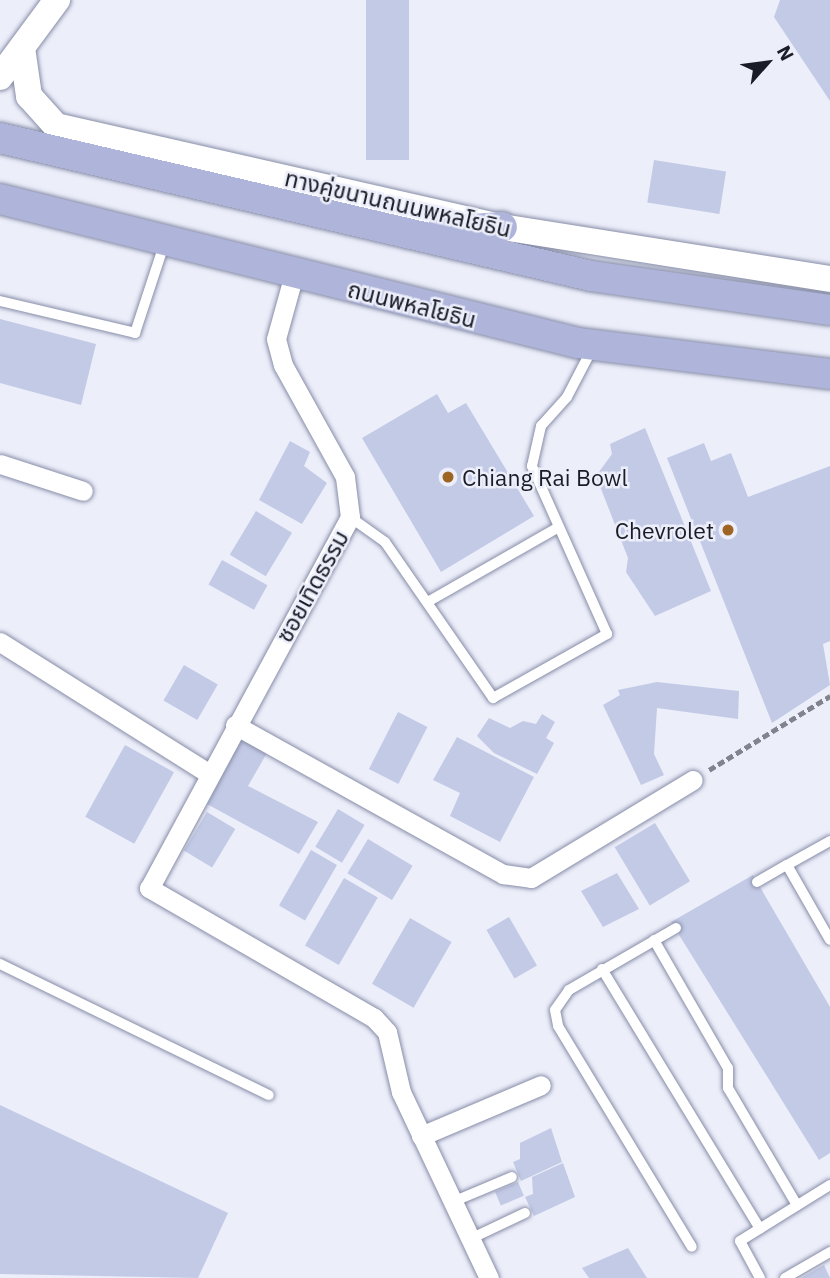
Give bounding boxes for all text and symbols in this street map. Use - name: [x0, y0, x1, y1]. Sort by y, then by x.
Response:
- north arrow: [732, 28, 802, 98]
- text: N: [772, 41, 799, 65]
- street label: ทางคู่ขนานถนนพหลโยธิน: [282, 164, 514, 242]
- street label: ถนนพหลโยธิน: [345, 275, 479, 333]
- place label: Chiang Rai Bowl: [462, 463, 628, 491]
- marker: Chiang Rai Bowl: [440, 469, 456, 485]
- place label: Chevrolet: [615, 516, 714, 544]
- marker: Chevrolet: [720, 522, 736, 538]
- street label: ซอยเทิดธรรม: [270, 525, 354, 647]

